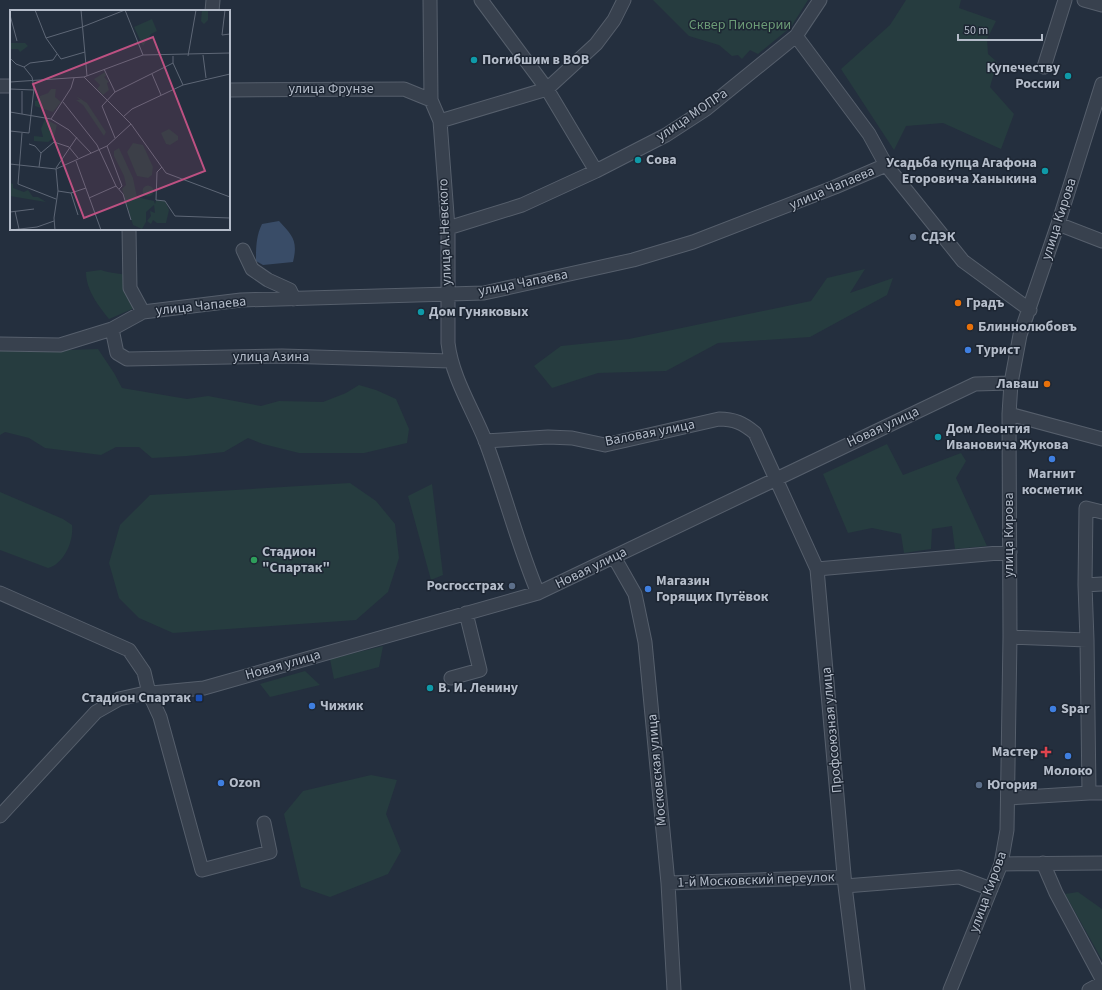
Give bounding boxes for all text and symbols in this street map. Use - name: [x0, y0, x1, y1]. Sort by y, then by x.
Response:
- inset map: [10, 10, 230, 230]
- park label: Сквер Пионерии: [689, 15, 791, 35]
- scale bar: [958, 16, 1042, 42]
- text: 50 m: [964, 22, 988, 39]
- place label: Погибшим в ВОВ: [482, 50, 590, 70]
- marker: Погибшим в ВОВ: [469, 55, 479, 65]
- place label: Купечеству России: [986, 58, 1061, 94]
- marker: Купечеству России: [1063, 71, 1073, 81]
- street label: улица Фрунзе: [288, 79, 374, 99]
- street label: улица МОПРа: [652, 84, 732, 146]
- place label: Сова: [646, 150, 677, 170]
- place label: Усадьба купца Агафона Егоровича Ханыкина: [886, 153, 1037, 189]
- marker: Сова: [633, 155, 643, 165]
- street label: улица Чапаева: [786, 161, 878, 215]
- marker: Усадьба купца Агафона Егоровича Ханыкина: [1040, 166, 1050, 176]
- street label: улица Кирова: [1036, 175, 1082, 263]
- street label: улица А.Невского: [433, 178, 457, 286]
- place label: СДЭК: [921, 227, 956, 247]
- marker: СДЭК: [908, 232, 918, 242]
- street label: улица Чапаева: [477, 265, 569, 301]
- street label: улица Чапаева: [155, 291, 247, 321]
- place label: Градъ: [966, 293, 1005, 313]
- marker: Градъ: [953, 298, 963, 308]
- place label: Дом Гуняковых: [429, 302, 528, 322]
- marker: Дом Гуняковых: [416, 307, 426, 317]
- place label: Блиннолюбовъ: [978, 317, 1077, 337]
- marker: Блиннолюбовъ: [965, 322, 975, 332]
- place label: Турист: [976, 340, 1020, 360]
- marker: Турист: [963, 345, 973, 355]
- street label: улица Азина: [233, 347, 309, 367]
- place label: Лаваш: [995, 374, 1039, 394]
- marker: Лаваш: [1042, 379, 1052, 389]
- street label: Новая улица: [844, 402, 922, 452]
- street label: Валовая улица: [603, 414, 697, 452]
- place label: Дом Леонтия Ивановича Жукова: [946, 419, 1069, 455]
- marker: Дом Леонтия Ивановича Жукова: [933, 432, 943, 442]
- marker: Магнит косметик: [1047, 454, 1057, 464]
- place label: Магнит косметик: [1022, 464, 1083, 500]
- street label: улица Кирова: [999, 492, 1019, 578]
- place label: Стадион "Спартак": [262, 542, 330, 578]
- street label: Новая улица: [552, 542, 630, 594]
- marker: Стадион "Спартак": [249, 555, 259, 565]
- place label: Магазин Горящих Путёвок: [656, 571, 769, 607]
- place label: Росгосстрах: [426, 576, 504, 596]
- marker: Росгосстрах: [507, 581, 517, 591]
- marker: Магазин Горящих Путёвок: [643, 584, 653, 594]
- street label: Новая улица: [243, 645, 323, 685]
- street label: Профсоюзная улица: [817, 666, 847, 794]
- place label: В. И. Ленину: [438, 678, 519, 698]
- marker: В. И. Ленину: [425, 683, 435, 693]
- place label: Стадион Спартак: [81, 688, 191, 708]
- marker: Стадион Спартак: [194, 693, 204, 703]
- place label: Чижик: [320, 696, 364, 716]
- place label: Spar: [1061, 699, 1090, 719]
- marker: Чижик: [307, 701, 317, 711]
- marker: Spar: [1048, 704, 1058, 714]
- street label: Московская улица: [642, 713, 672, 827]
- place label: Мастер: [992, 742, 1038, 762]
- marker: Мастер: [1041, 747, 1051, 757]
- marker: Молоко: [1063, 751, 1073, 761]
- place label: Молоко: [1043, 761, 1093, 781]
- place label: Ozon: [229, 773, 260, 793]
- place label: Югория: [987, 775, 1037, 795]
- marker: Ozon: [216, 778, 226, 788]
- marker: Югория: [974, 780, 984, 790]
- street label: улица Кирова: [964, 849, 1012, 935]
- street label: 1-й Московский переулок: [677, 867, 835, 893]

